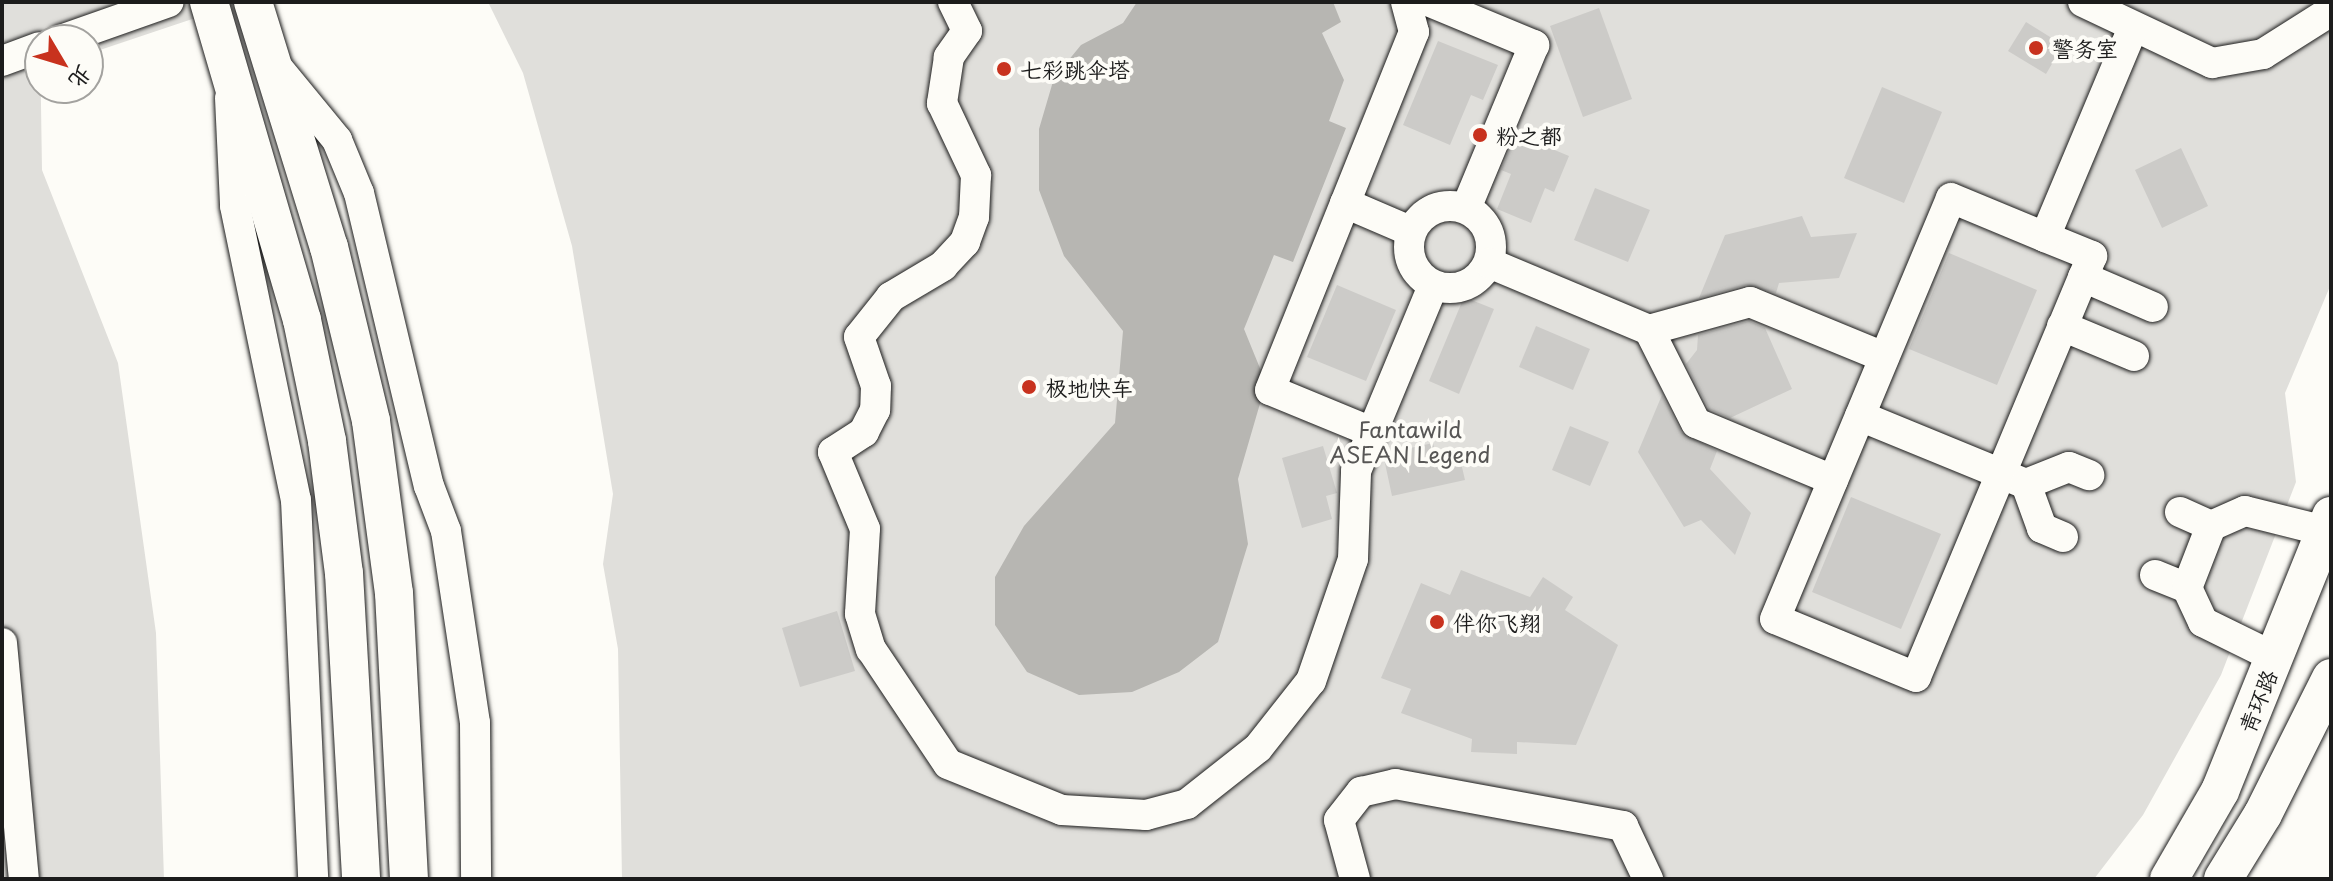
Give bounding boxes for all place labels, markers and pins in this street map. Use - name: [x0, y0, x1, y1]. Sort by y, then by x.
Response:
- place label: 警务室: [2052, 35, 2118, 61]
- marker: 警务室: [2027, 39, 2045, 57]
- place label: 七彩跳伞塔: [1020, 56, 1130, 82]
- marker: 七彩跳伞塔: [995, 60, 1013, 78]
- place label: 粉之都: [1496, 122, 1562, 148]
- marker: 粉之都: [1471, 126, 1489, 144]
- place label: 极地快车: [1045, 374, 1133, 400]
- marker: 极地快车: [1020, 378, 1038, 396]
- place label: 伴你飞翔: [1453, 609, 1541, 635]
- marker: 伴你飞翔: [1428, 613, 1446, 631]

